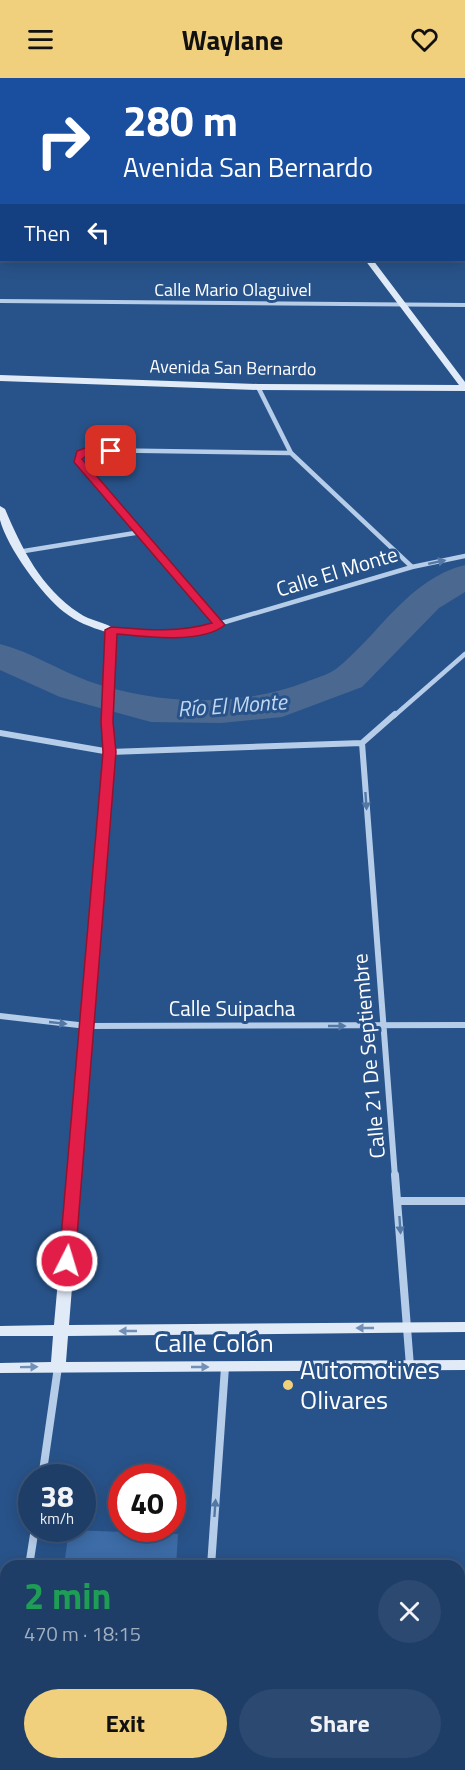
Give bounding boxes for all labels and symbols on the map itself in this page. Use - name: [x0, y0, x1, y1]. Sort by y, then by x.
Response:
- street label: Calle Mario Olaguivel: [154, 276, 312, 303]
- street label: Avenida San Bernardo: [149, 353, 317, 382]
- pin: [85, 425, 136, 476]
- street label: Calle El Monte: [272, 537, 402, 605]
- one-way arrow: [427, 557, 446, 566]
- water label: Río El Monte: [176, 684, 290, 726]
- one-way arrow: [361, 791, 370, 810]
- street label: Calle 21 De Septiembre: [343, 952, 393, 1160]
- street label: Calle Suipacha: [169, 992, 296, 1024]
- one-way arrow: [49, 1018, 68, 1027]
- one-way arrow: [327, 1021, 346, 1031]
- one-way arrow: [395, 1216, 405, 1235]
- position arrow: [35, 1229, 99, 1293]
- street label: Calle Colón: [154, 1323, 274, 1362]
- one-way arrow: [355, 1324, 374, 1333]
- one-way arrow: [118, 1326, 137, 1335]
- place label: Automotives Olivares: [300, 1350, 440, 1419]
- one-way arrow: [19, 1362, 38, 1372]
- one-way arrow: [191, 1362, 210, 1372]
- marker: Automotives Olivares: [281, 1378, 295, 1392]
- speed limit sign: 40: [108, 1464, 186, 1542]
- one-way arrow: [211, 1498, 220, 1517]

